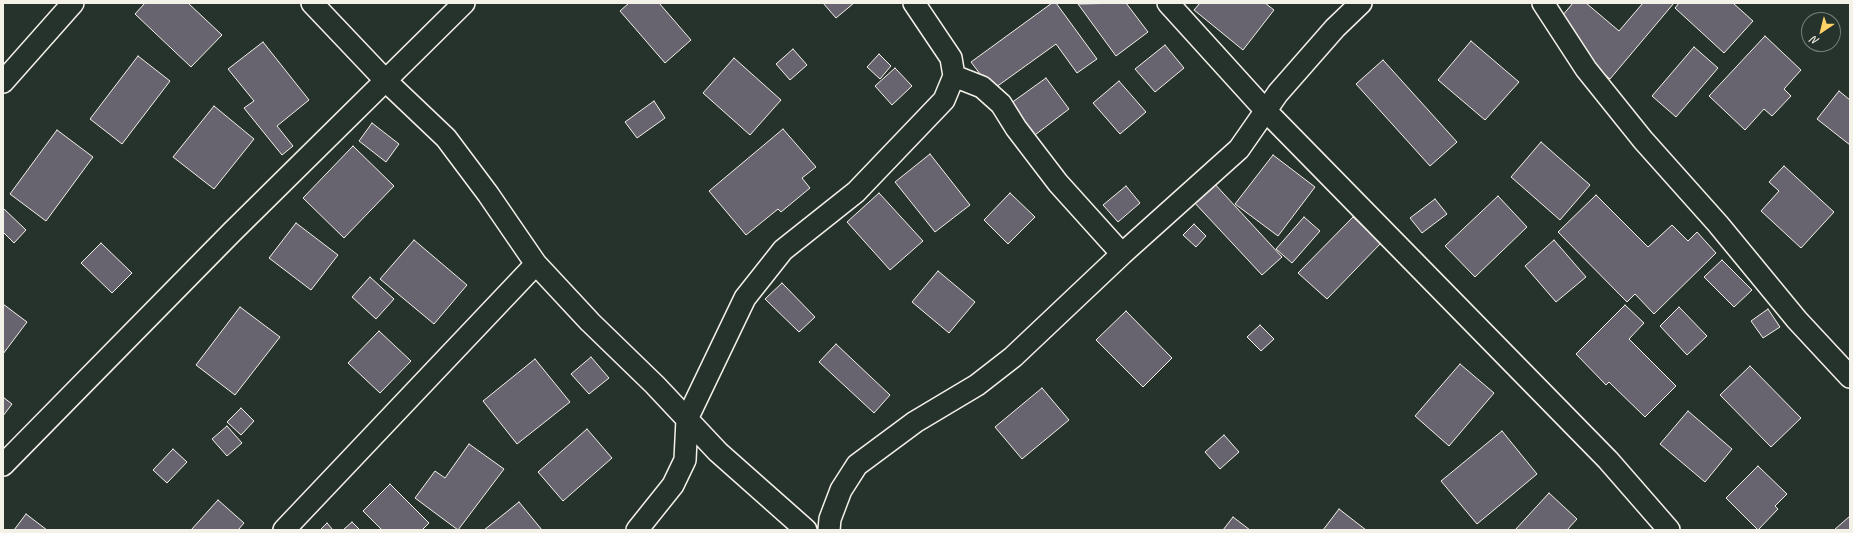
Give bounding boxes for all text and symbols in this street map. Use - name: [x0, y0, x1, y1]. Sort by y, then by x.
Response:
- north arrow: [1801, 12, 1841, 52]
- text: N: [1808, 33, 1821, 49]

